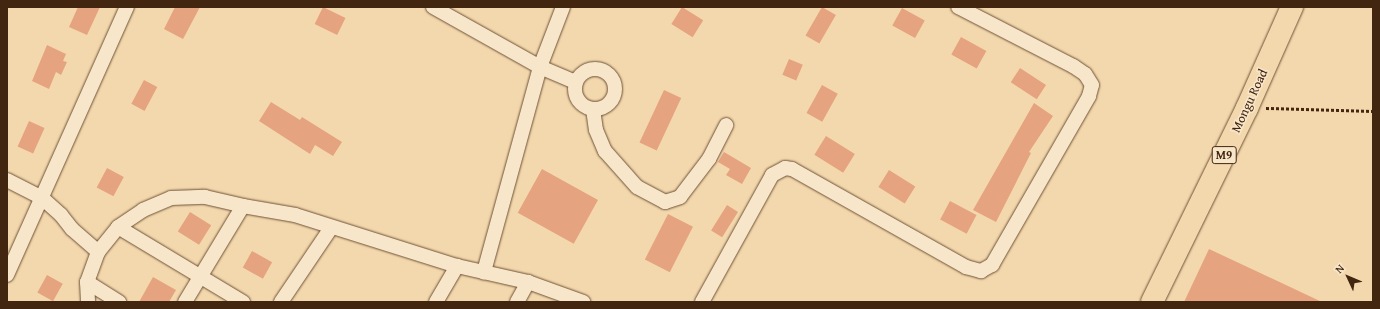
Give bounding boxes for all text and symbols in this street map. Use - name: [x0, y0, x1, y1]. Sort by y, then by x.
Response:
- street label: Mongu Road: [1229, 67, 1271, 135]
- road number: M9: [1211, 145, 1237, 165]
- north arrow: [1328, 257, 1368, 297]
- text: N: [1331, 260, 1348, 277]

